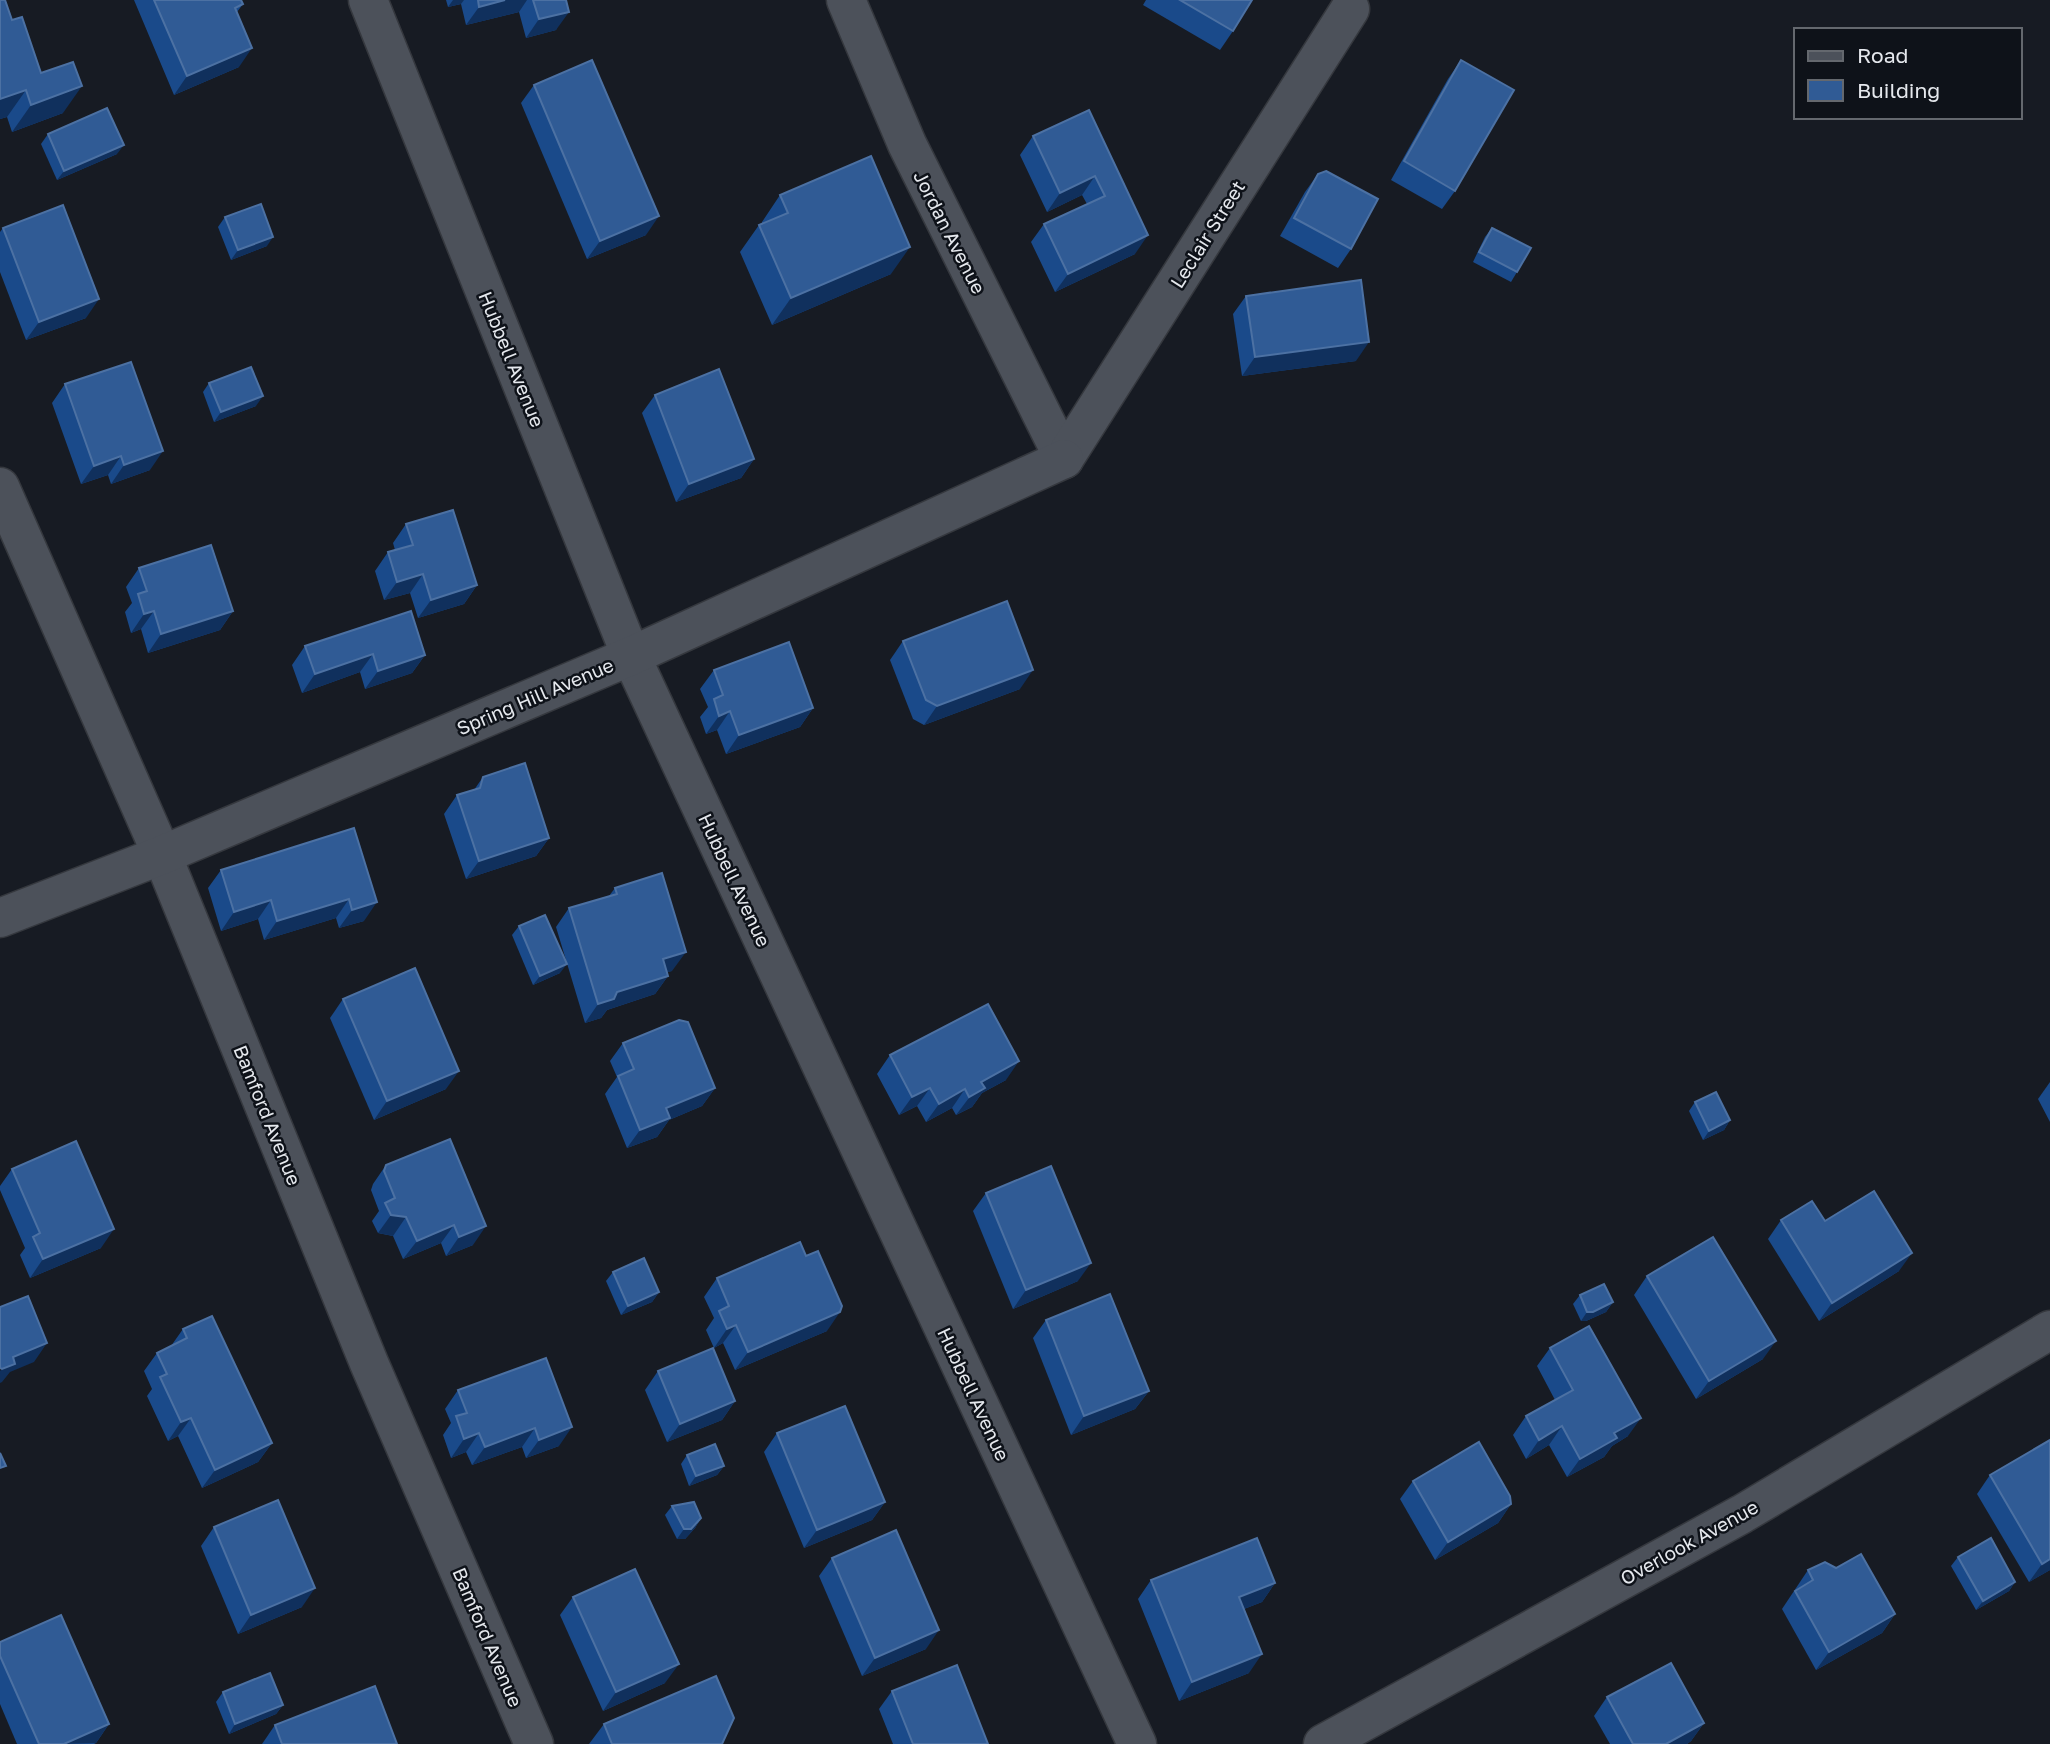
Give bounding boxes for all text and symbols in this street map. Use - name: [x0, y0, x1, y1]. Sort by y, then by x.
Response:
- legend: [1794, 28, 2022, 119]
- text: Road: [1857, 42, 1908, 68]
- text: Building: [1857, 77, 1940, 103]
- street label: Jordan Avenue: [909, 167, 991, 297]
- street label: Leclair Street: [1165, 176, 1249, 292]
- street label: Hubbell Avenue: [474, 288, 550, 430]
- street label: Spring Hill Avenue: [453, 653, 617, 739]
- street label: Hubbell Avenue: [694, 810, 776, 950]
- street label: Bamford Avenue: [229, 1042, 307, 1188]
- street label: Hubbell Avenue: [933, 1324, 1015, 1464]
- street label: Overlook Avenue: [1616, 1495, 1762, 1589]
- street label: Bamford Avenue: [448, 1564, 528, 1710]

